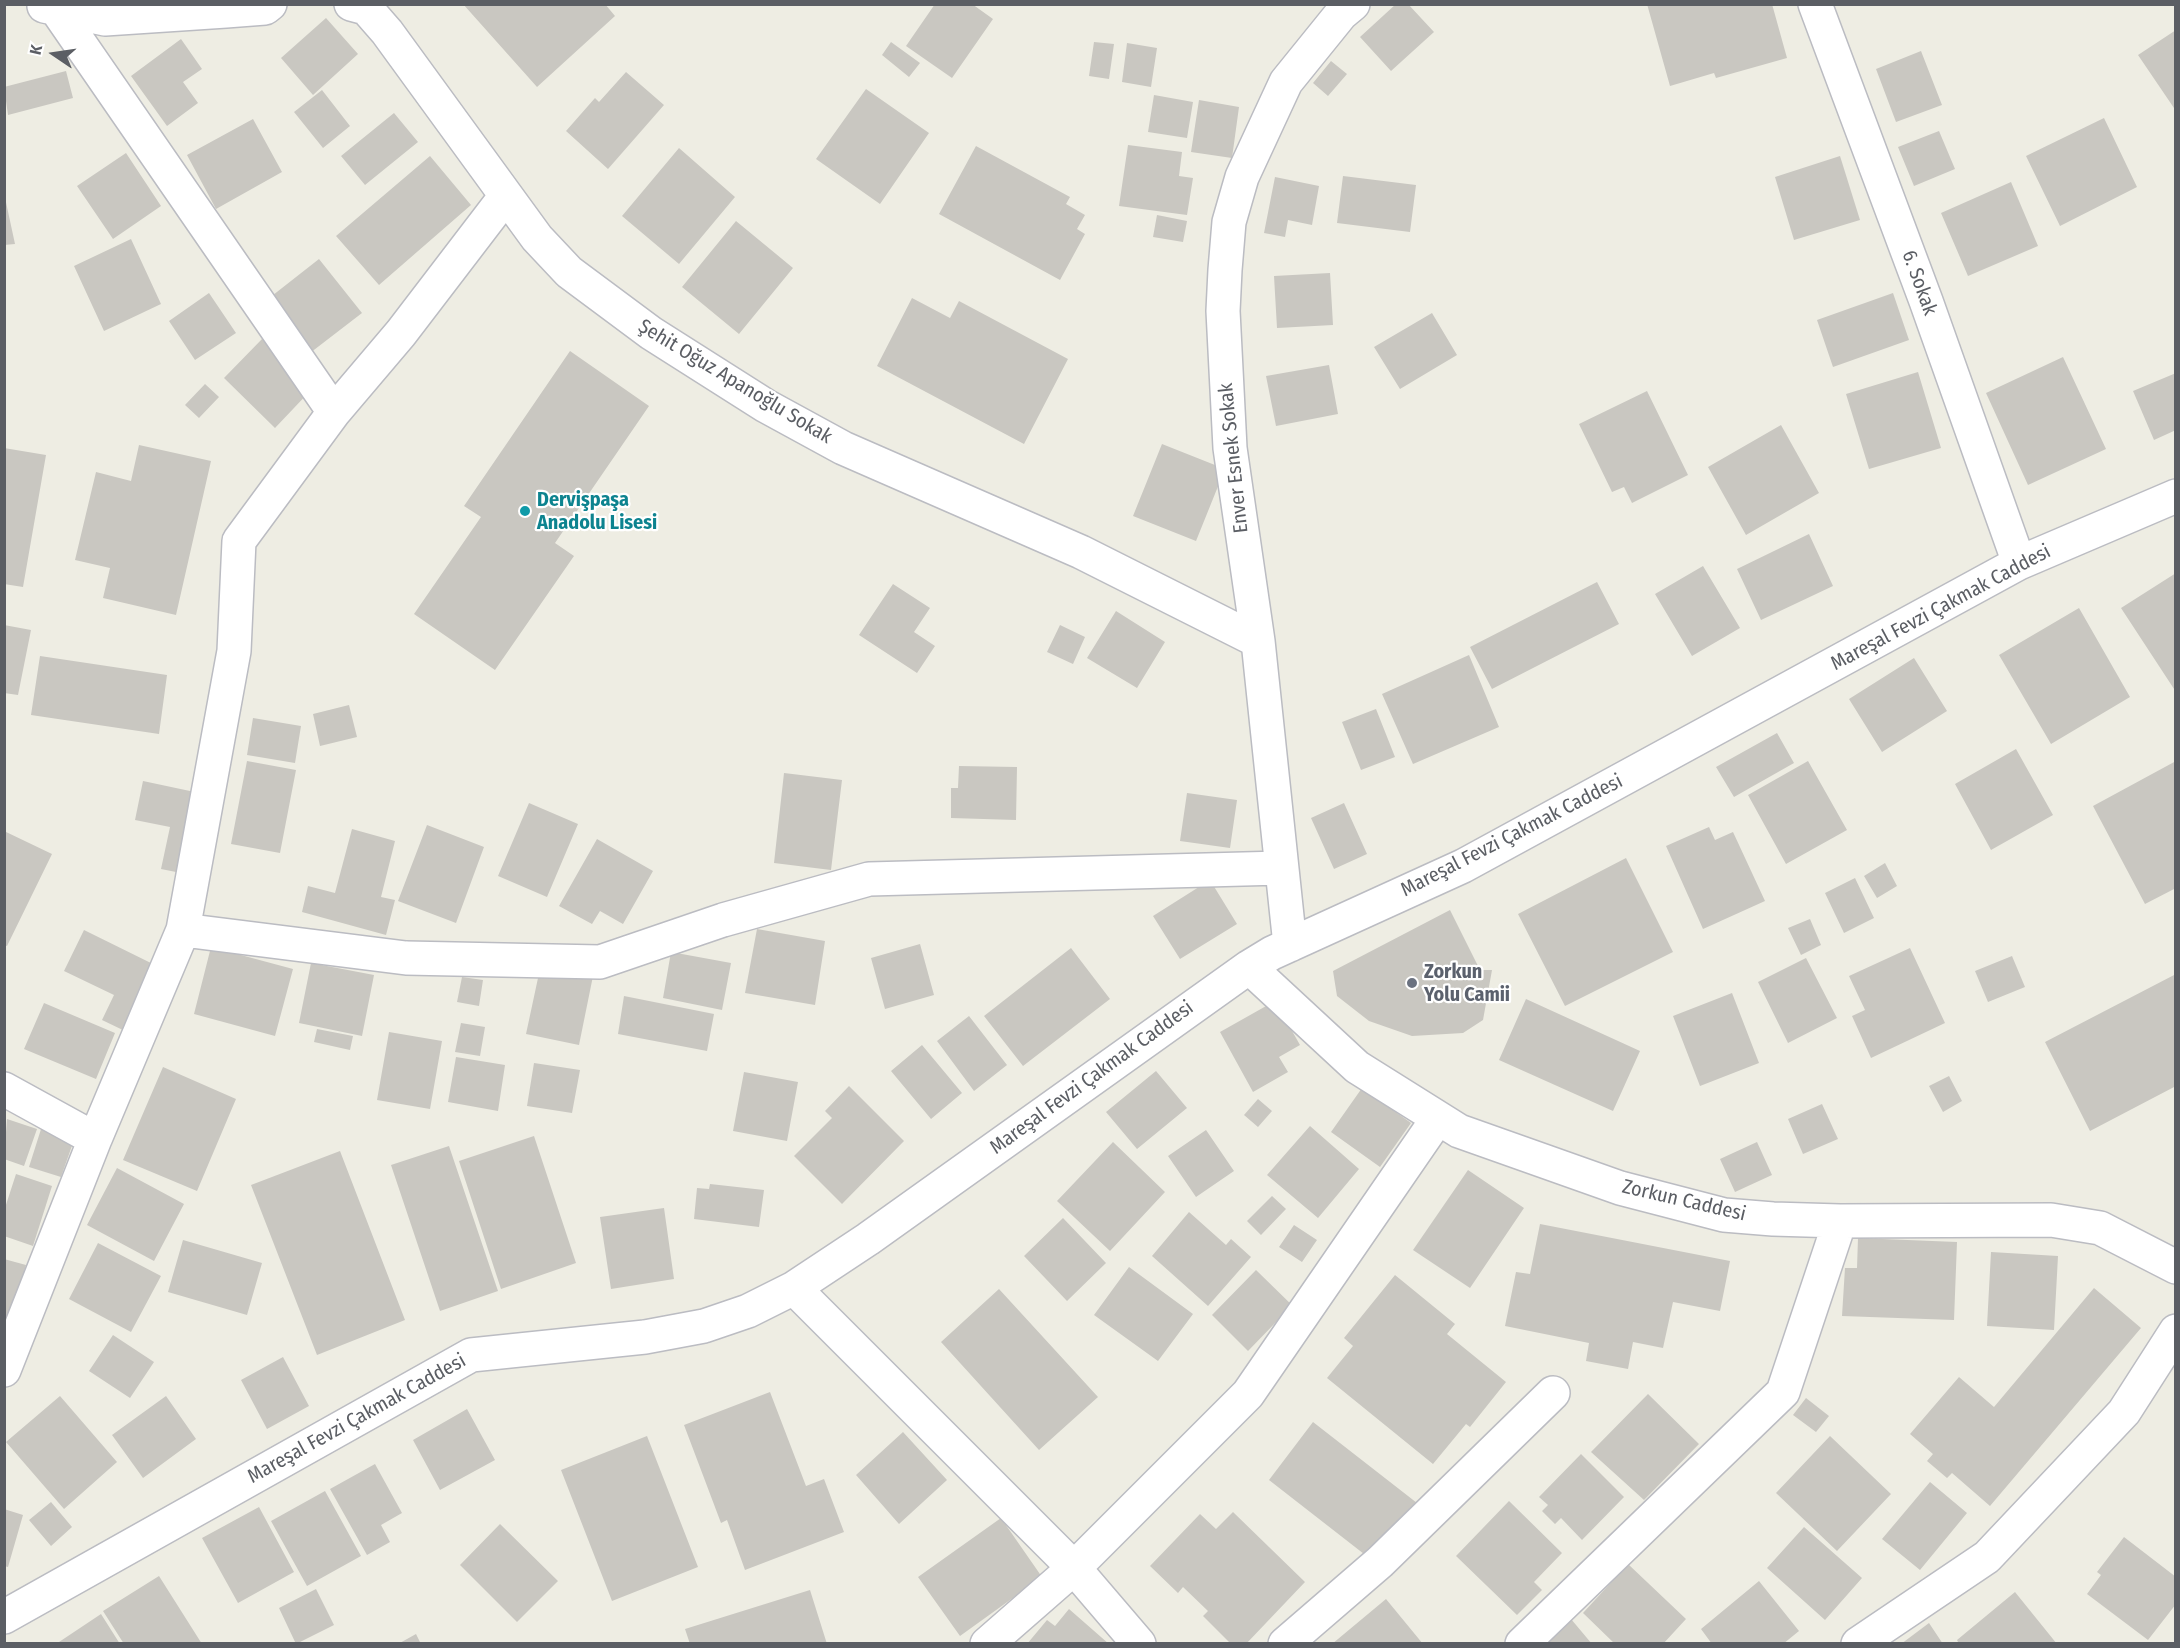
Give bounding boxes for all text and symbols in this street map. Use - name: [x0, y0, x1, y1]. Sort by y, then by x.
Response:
- north arrow: [24, 24, 84, 84]
- text: K: [26, 43, 46, 57]
- street label: 6. Sokak: [1896, 247, 1942, 319]
- street label: Şehit Oğuz Apanoğlu Sokak: [634, 315, 836, 449]
- street label: Enver Esnek Sokak: [1214, 382, 1254, 534]
- place label: Dervişpaşa Anadolu Lisesi: [537, 488, 657, 535]
- marker: Dervişpaşa Anadolu Lisesi: [518, 504, 532, 518]
- street label: Mareşal Fevzi Çakmak Caddesi: [1827, 540, 2055, 676]
- street label: Mareşal Fevzi Çakmak Caddesi: [1397, 770, 1627, 902]
- place label: Zorkun Yolu Camii: [1424, 960, 1510, 1007]
- marker: Zorkun Yolu Camii: [1405, 976, 1419, 990]
- street label: Mareşal Fevzi Çakmak Caddesi: [986, 996, 1198, 1160]
- street label: Zorkun Caddesi: [1620, 1175, 1748, 1227]
- street label: Mareşal Fevzi Çakmak Caddesi: [244, 1349, 470, 1489]

